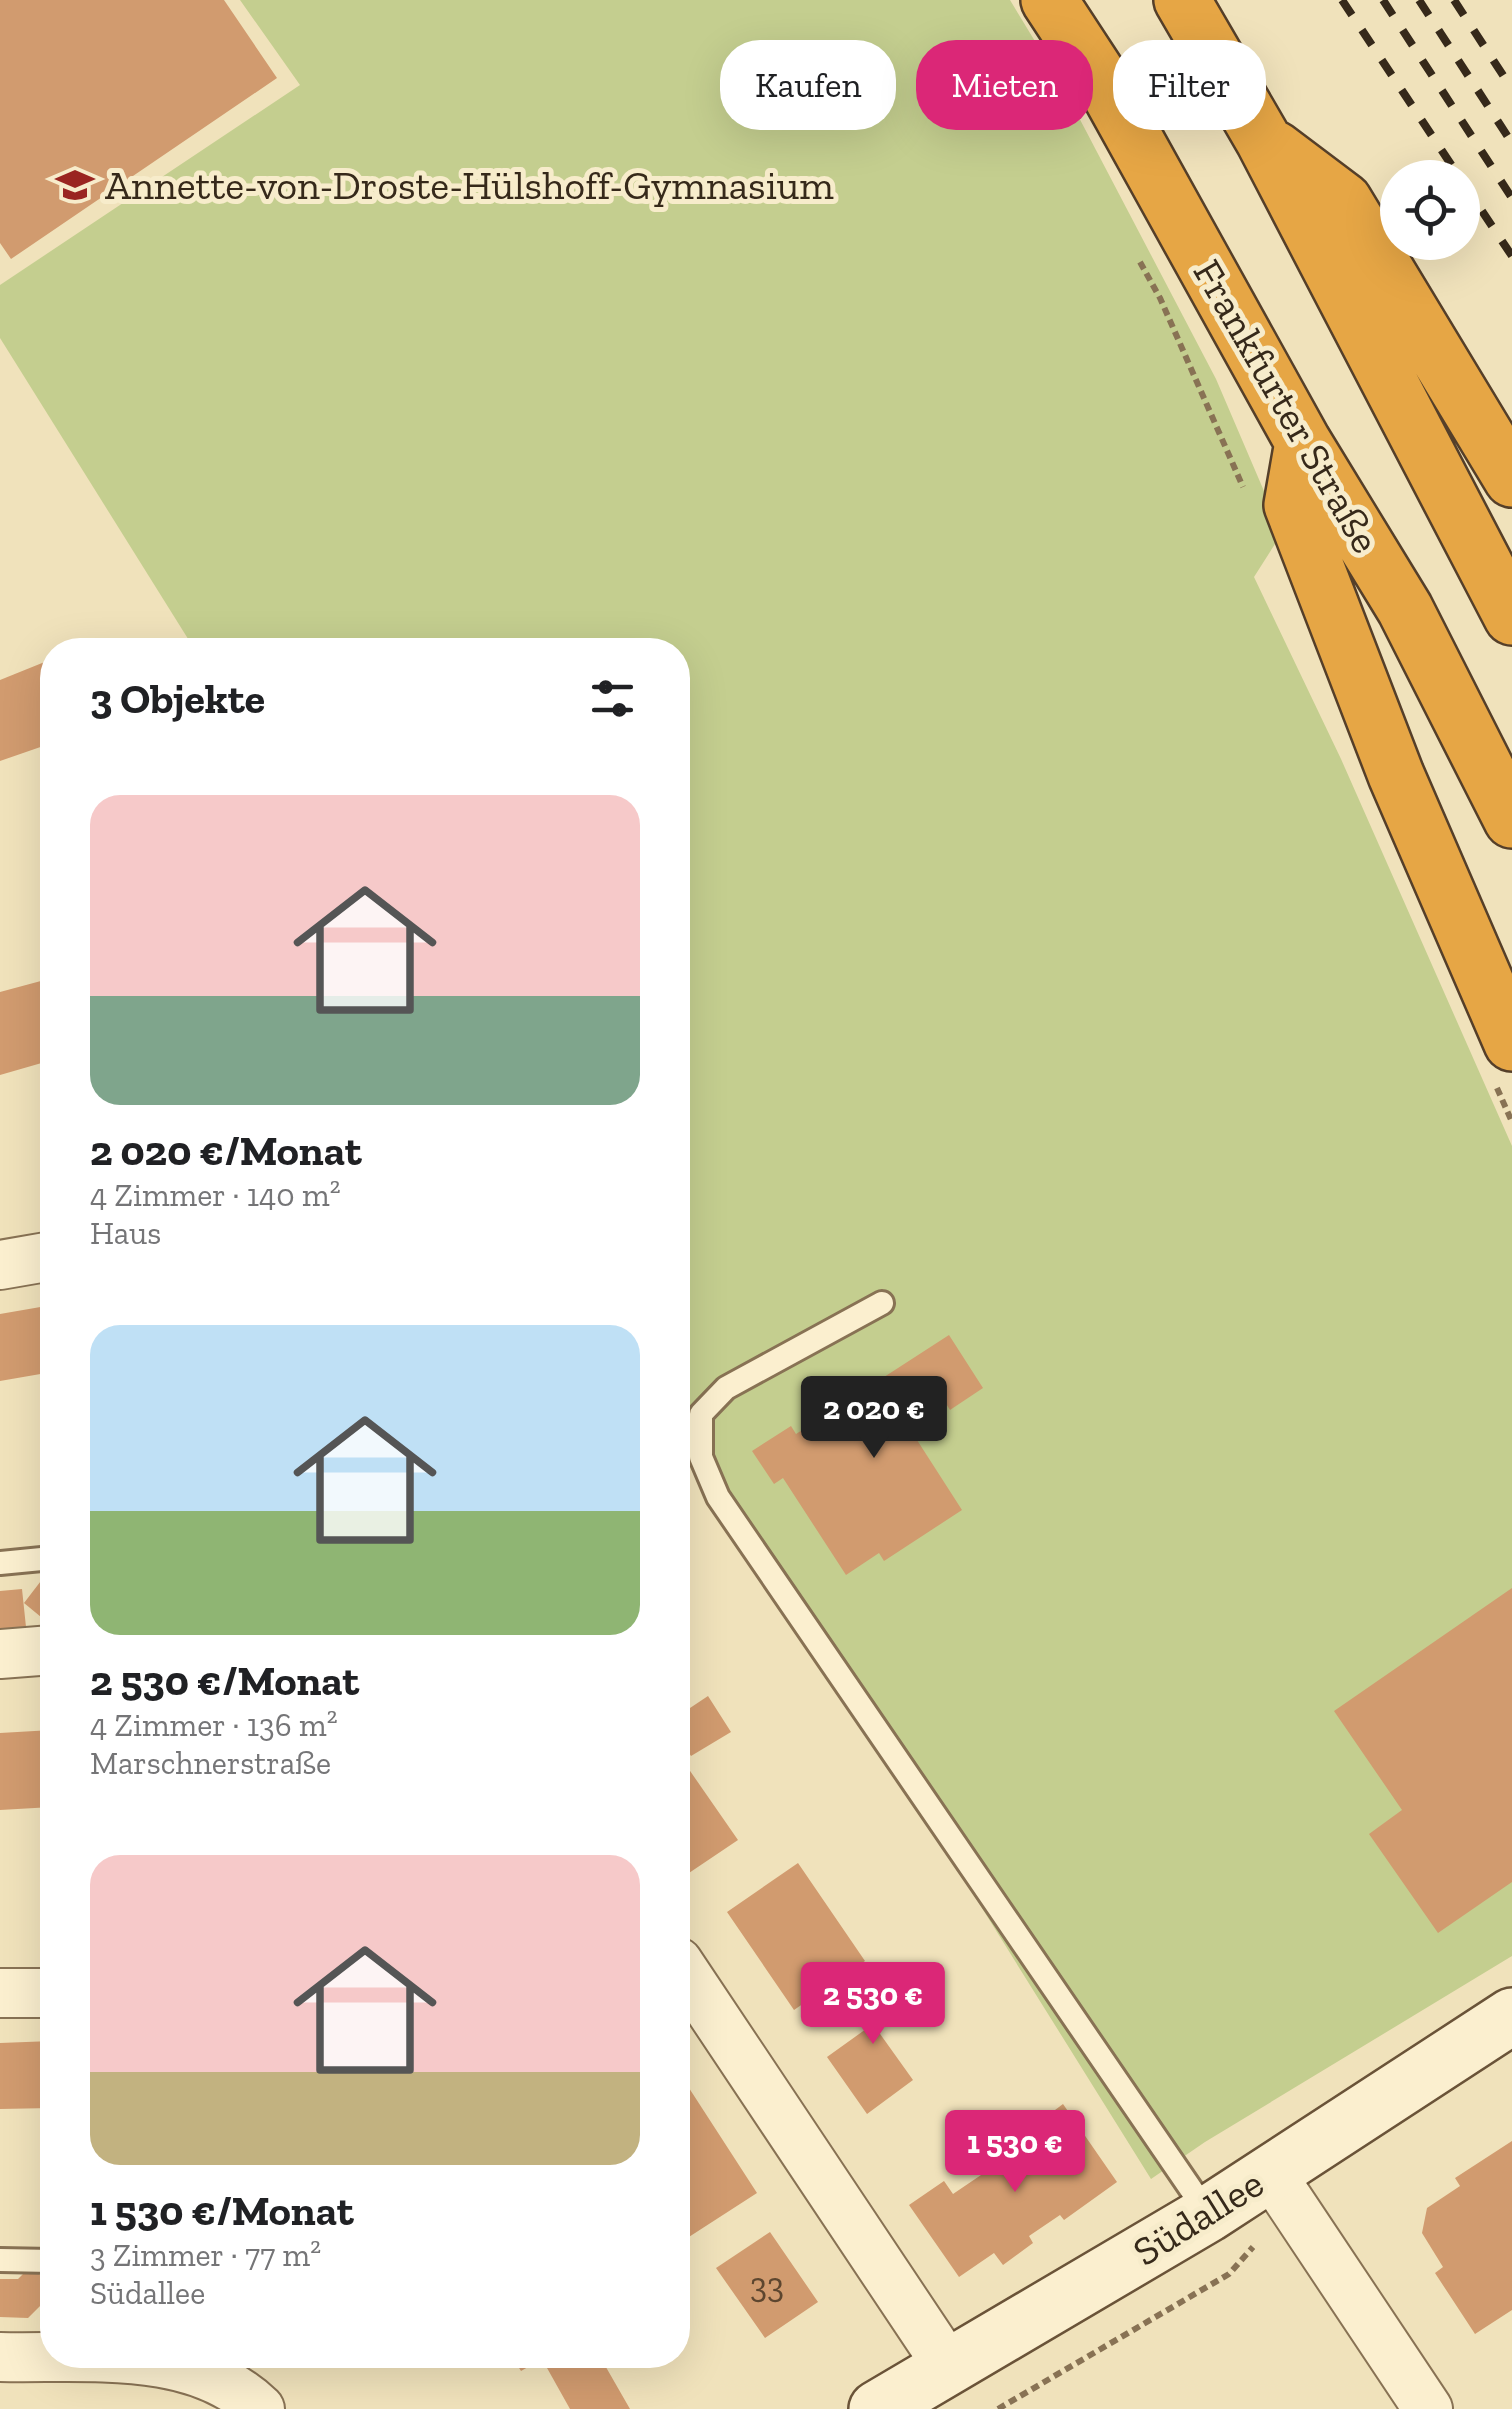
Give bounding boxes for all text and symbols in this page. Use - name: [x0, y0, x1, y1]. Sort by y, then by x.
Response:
- chip: Kaufen: [720, 40, 896, 130]
- chip: Mieten: [916, 40, 1093, 130]
- chip: Filter: [1113, 40, 1266, 130]
- map controls: [1380, 160, 1480, 260]
- button: locate: [1380, 160, 1480, 260]
- place label: Annette-von-Droste-Hülshoff-Gymnasium: [105, 161, 834, 209]
- school or university icon: Annette-von-Droste-Hülshoff-Gymnasium: [54, 164, 96, 206]
- street label: Frankfurter Straße: [1184, 251, 1390, 561]
- icon: filters: [585, 671, 640, 726]
- text: 3 Objekte: [90, 673, 265, 724]
- icon: home: [275, 860, 455, 1040]
- text: 2 020 €/Monat: [90, 1125, 362, 1176]
- text: 4 Zimmer · 140 m²: [90, 1176, 341, 1214]
- text: Haus: [90, 1214, 161, 1252]
- pin: 2 020 €: [782, 1376, 966, 1461]
- text: 2 020 €: [823, 1389, 925, 1427]
- icon: home: [275, 1390, 455, 1570]
- text: 2 530 €/Monat: [90, 1655, 359, 1706]
- text: 4 Zimmer · 136 m²: [90, 1706, 338, 1744]
- text: Marschnerstraße: [90, 1744, 331, 1782]
- icon: home: [275, 1920, 455, 2100]
- pin: 2 530 €: [781, 1962, 965, 2047]
- text: 2 530 €: [823, 1975, 923, 2013]
- pin: 1 530 €: [923, 2110, 1107, 2195]
- text: 1 530 €: [967, 2123, 1063, 2161]
- street label: Südallee: [1124, 2159, 1272, 2275]
- text: 1 530 €/Monat: [90, 2185, 354, 2236]
- text: 3 Zimmer · 77 m²: [90, 2236, 321, 2274]
- house number: 33: [750, 2264, 784, 2306]
- text: Südallee: [90, 2274, 205, 2312]

